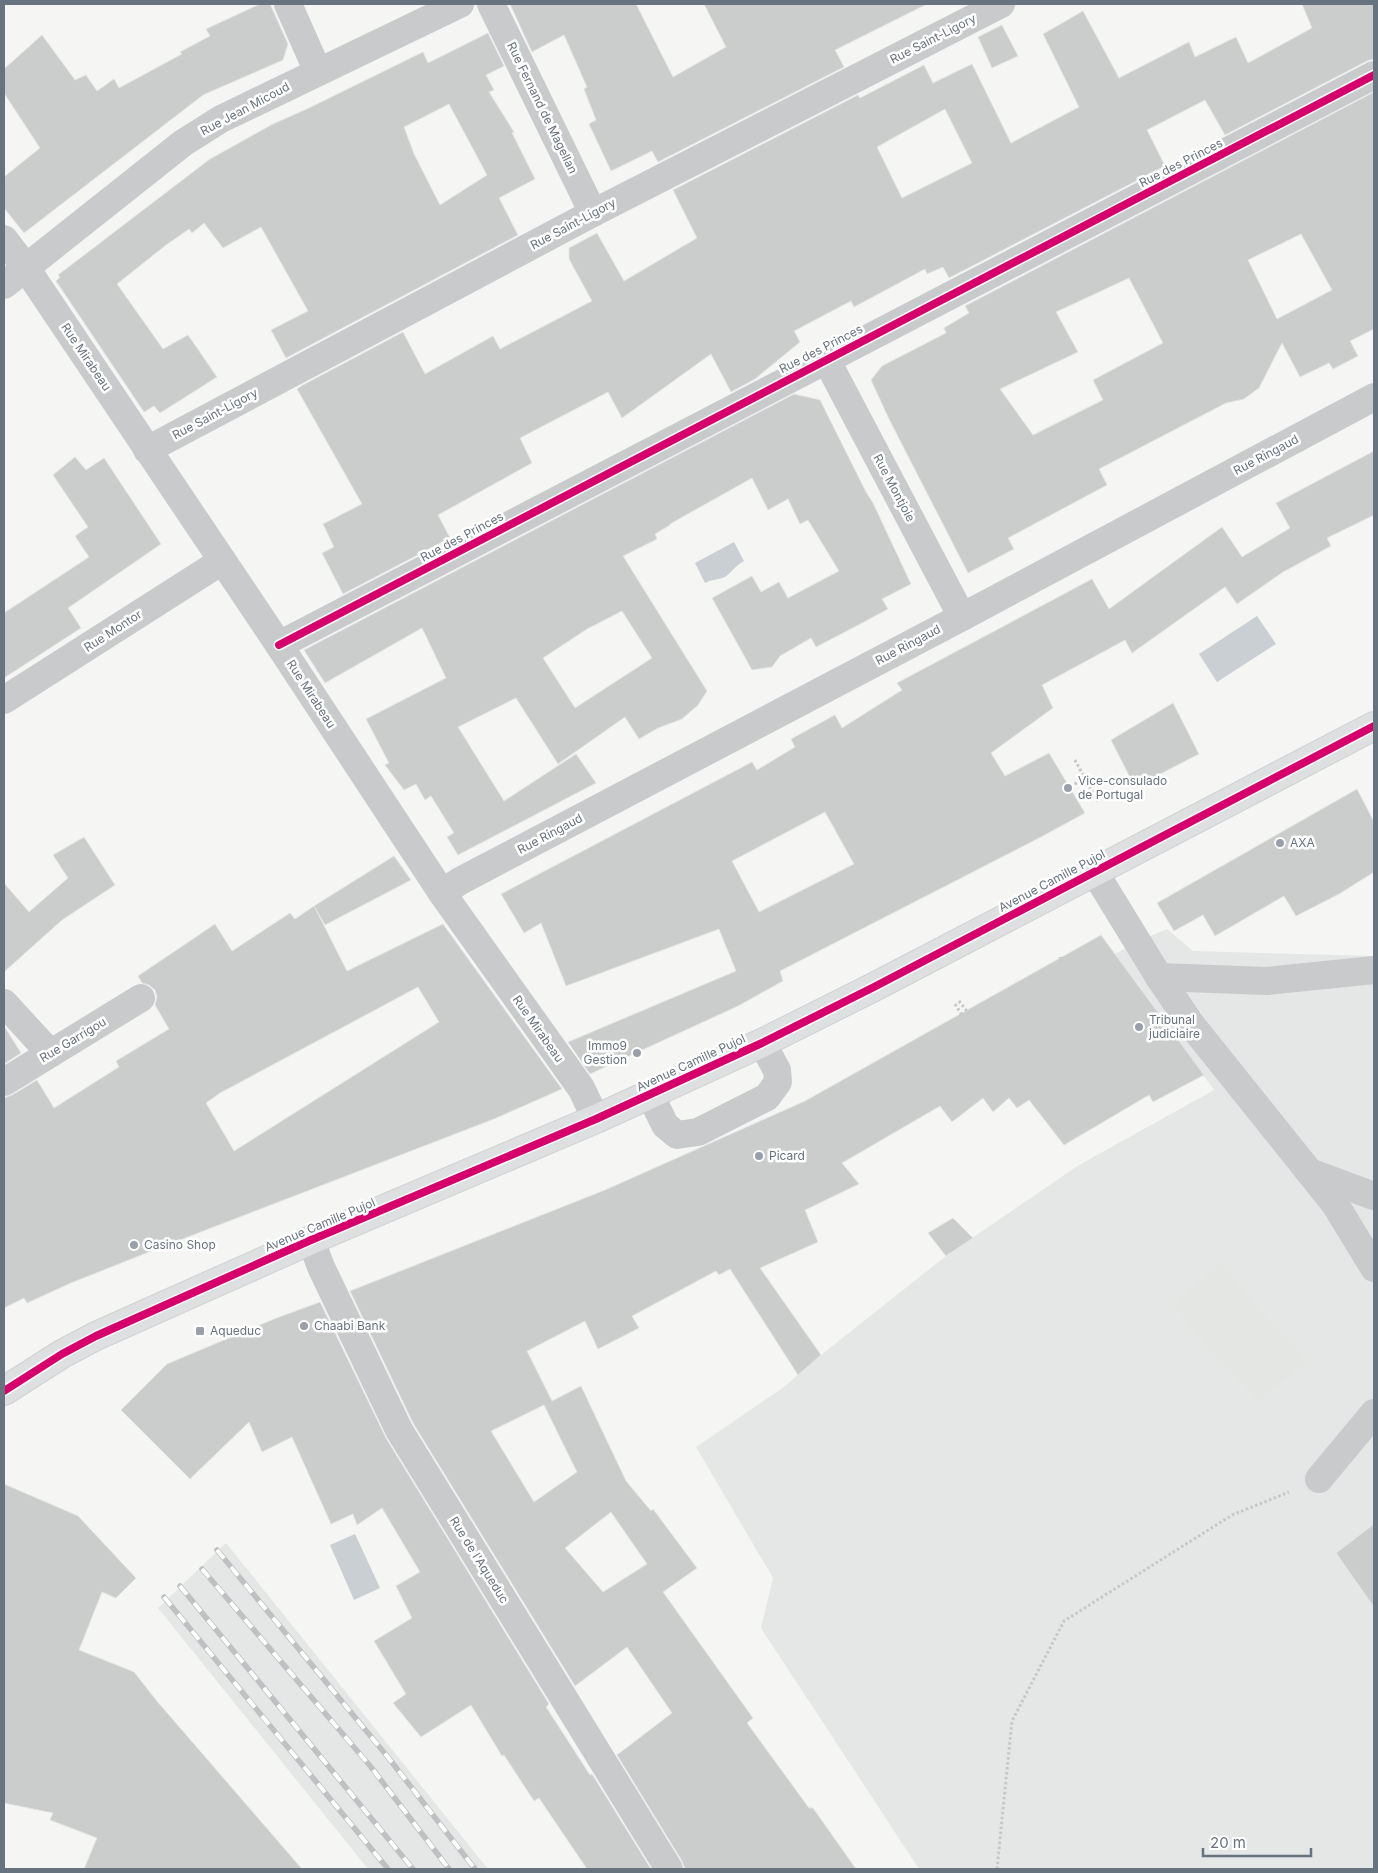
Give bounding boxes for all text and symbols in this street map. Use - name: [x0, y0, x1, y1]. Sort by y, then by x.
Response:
- street label: Rue Saint-Ligory: [887, 10, 979, 67]
- street label: Rue Fernand de Magellan: [504, 40, 581, 176]
- street label: Rue Jean Micoud: [198, 79, 292, 138]
- street label: Rue des Princes: [1136, 135, 1225, 190]
- street label: Rue Saint-Ligory: [528, 195, 618, 252]
- street label: Rue Mirabeau: [58, 320, 115, 393]
- street label: Rue des Princes: [776, 321, 865, 376]
- street label: Rue Saint-Ligory: [170, 385, 260, 442]
- street label: Rue Ringaud: [1231, 431, 1301, 478]
- street label: Rue Montjoie: [870, 451, 919, 524]
- street label: Rue des Princes: [418, 508, 506, 565]
- street label: Rue Montor: [81, 606, 145, 655]
- street label: Rue Ringaud: [873, 621, 943, 668]
- street label: Rue Mirabeau: [284, 657, 339, 731]
- place label: Vice-consulado de Portugal: [1078, 773, 1167, 802]
- marker: Vice-consulado de Portugal: [1062, 782, 1074, 794]
- street label: Rue Ringaud: [515, 810, 585, 857]
- place label: AXA: [1290, 835, 1315, 850]
- marker: AXA: [1274, 837, 1286, 849]
- street label: Avenue Camille Pujol: [996, 846, 1108, 915]
- street label: Rue Mirabeau: [510, 992, 567, 1065]
- place label: Tribunal judiciaire: [1148, 1012, 1200, 1041]
- street label: Rue Garrigou: [37, 1014, 109, 1065]
- marker: Tribunal judiciaire: [1133, 1021, 1145, 1033]
- street label: Avenue Camille Pujol: [634, 1031, 748, 1094]
- place label: Immo9 Gestion: [584, 1038, 627, 1067]
- marker: Immo9 Gestion: [631, 1047, 643, 1059]
- place label: Picard: [769, 1148, 805, 1163]
- marker: Picard: [753, 1150, 765, 1162]
- street label: Avenue Camille Pujol: [262, 1195, 377, 1255]
- place label: Casino Shop: [144, 1237, 216, 1252]
- marker: Casino Shop: [128, 1239, 140, 1251]
- place label: Chaabi Bank: [314, 1318, 386, 1333]
- marker: Chaabi Bank: [298, 1320, 310, 1332]
- place label: Aqueduc: [210, 1323, 261, 1338]
- marker: Aqueduc: [194, 1325, 206, 1337]
- street label: Rue de l'Aqueduc: [447, 1514, 512, 1606]
- scale bar: [1203, 1826, 1310, 1858]
- text: 20 m: [1210, 1833, 1246, 1852]

